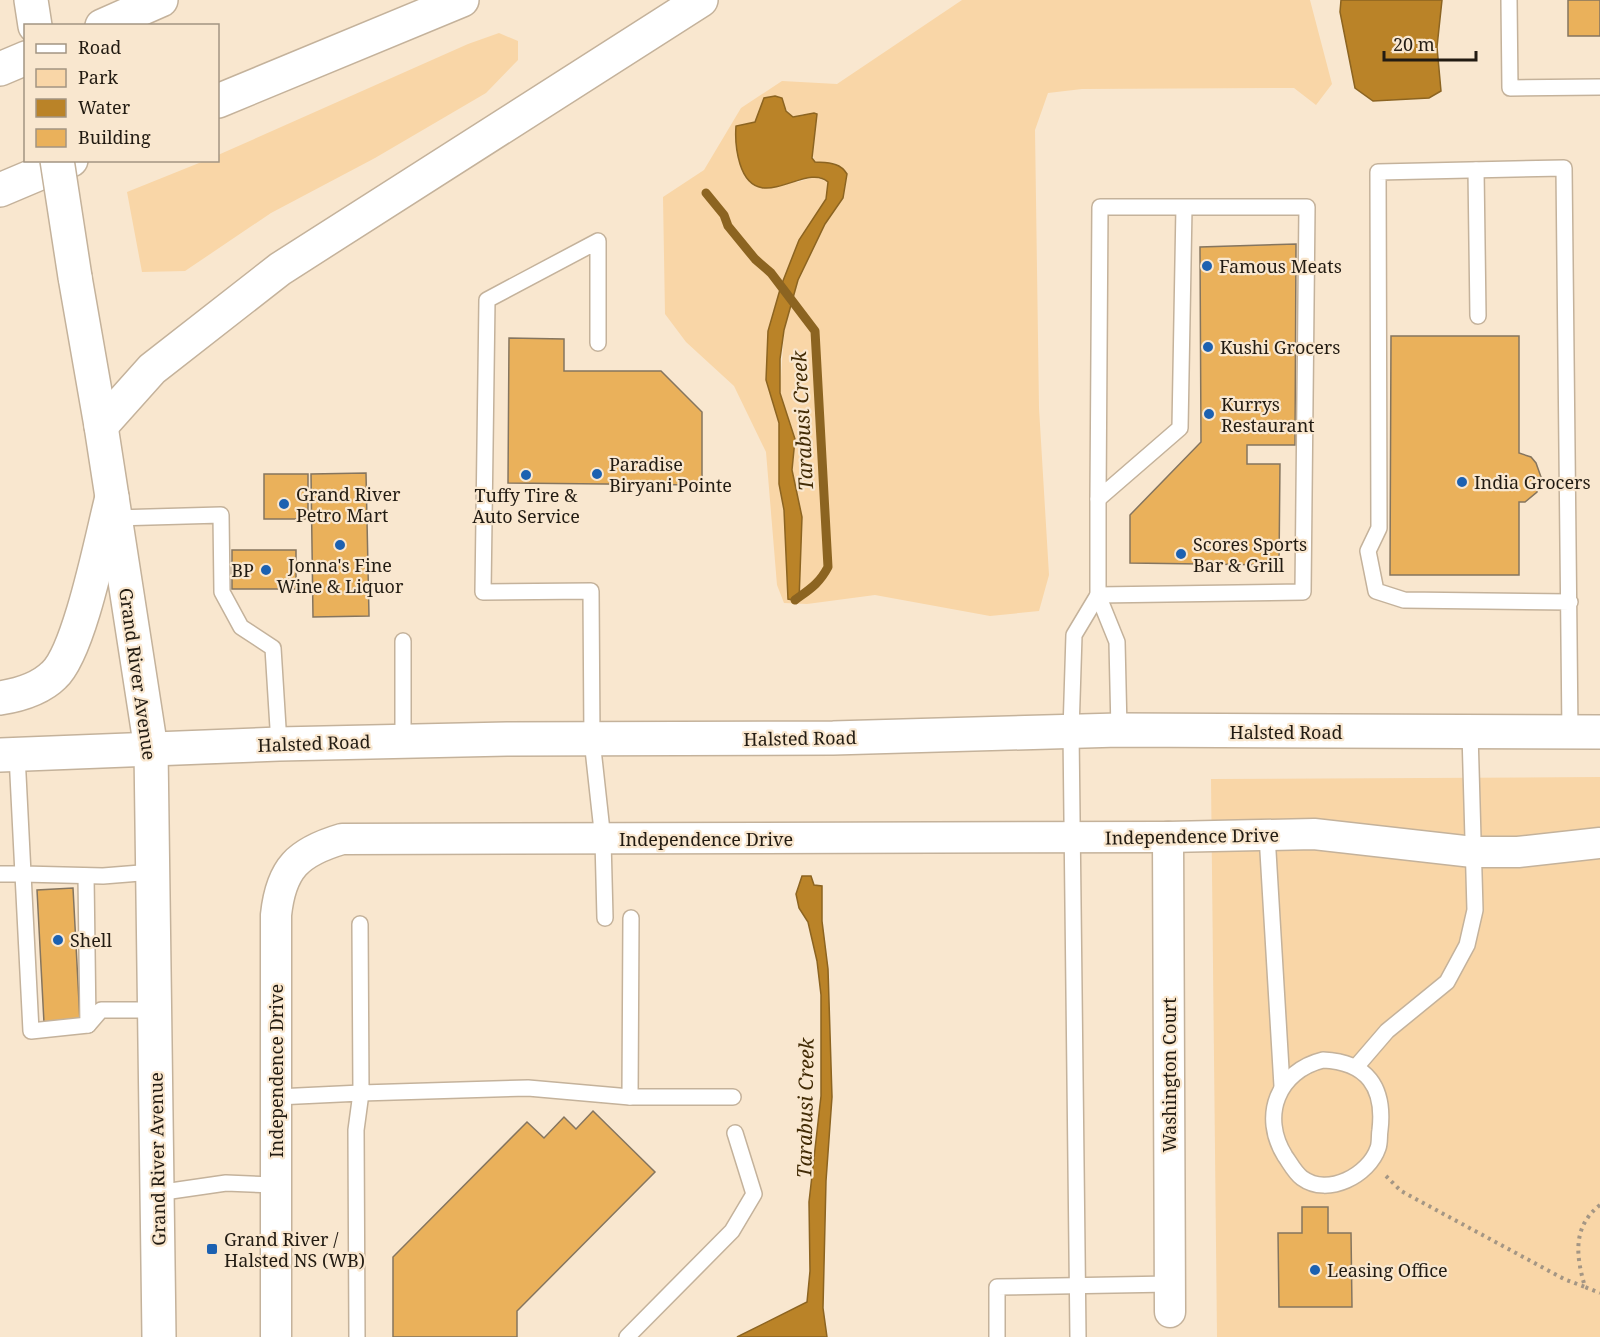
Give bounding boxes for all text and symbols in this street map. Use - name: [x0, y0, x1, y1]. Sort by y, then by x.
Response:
- legend: [24, 24, 219, 162]
- scale bar: [1384, 24, 1476, 62]
- text: 20 m: [1393, 32, 1435, 56]
- text: Road: [78, 35, 121, 59]
- text: Park: [78, 65, 118, 89]
- text: Water: [78, 95, 131, 119]
- text: Building: [78, 125, 151, 149]
- place label: Famous Meats: [1219, 254, 1342, 278]
- marker: Famous Meats: [1200, 259, 1214, 273]
- place label: Kushi Grocers: [1220, 335, 1340, 359]
- marker: Kushi Grocers: [1201, 340, 1215, 354]
- water label: Tarabusi Creek: [785, 350, 819, 492]
- place label: Kurrys Restaurant: [1221, 392, 1315, 437]
- marker: Kurrys Restaurant: [1202, 407, 1216, 421]
- place label: Paradise Biryani Pointe: [609, 452, 732, 497]
- marker: Paradise Biryani Pointe: [590, 467, 604, 481]
- marker: Tuffy Tire & Auto Service: [519, 468, 533, 482]
- place label: India Grocers: [1474, 470, 1591, 494]
- marker: India Grocers: [1455, 475, 1469, 489]
- place label: Grand River Petro Mart: [296, 482, 401, 527]
- place label: Tuffy Tire & Auto Service: [472, 483, 580, 528]
- marker: Grand River Petro Mart: [277, 497, 291, 511]
- place label: Scores Sports Bar & Grill: [1193, 532, 1307, 577]
- marker: Jonna's Fine Wine & Liquor: [333, 538, 347, 552]
- marker: Scores Sports Bar & Grill: [1174, 547, 1188, 561]
- place label: Jonna's Fine Wine & Liquor: [277, 553, 404, 598]
- place label: BP: [231, 558, 254, 582]
- marker: BP: [259, 563, 273, 577]
- street label: Grand River Avenue: [114, 586, 162, 762]
- street label: Halsted Road: [1229, 720, 1343, 744]
- street label: Halsted Road: [743, 725, 857, 751]
- street label: Halsted Road: [257, 729, 371, 757]
- street label: Independence Drive: [1105, 822, 1279, 850]
- street label: Independence Drive: [619, 827, 793, 851]
- place label: Shell: [70, 928, 112, 952]
- marker: Shell: [51, 933, 65, 947]
- street label: Independence Drive: [264, 984, 288, 1158]
- street label: Washington Court: [1157, 997, 1181, 1153]
- water label: Tarabusi Creek: [790, 1037, 820, 1178]
- street label: Grand River Avenue: [143, 1072, 171, 1246]
- place label: Grand River / Halsted NS (WB): [224, 1227, 365, 1272]
- marker: Grand River / Halsted NS (WB): [205, 1242, 219, 1256]
- place label: Leasing Office: [1327, 1258, 1448, 1282]
- marker: Leasing Office: [1308, 1263, 1322, 1277]

